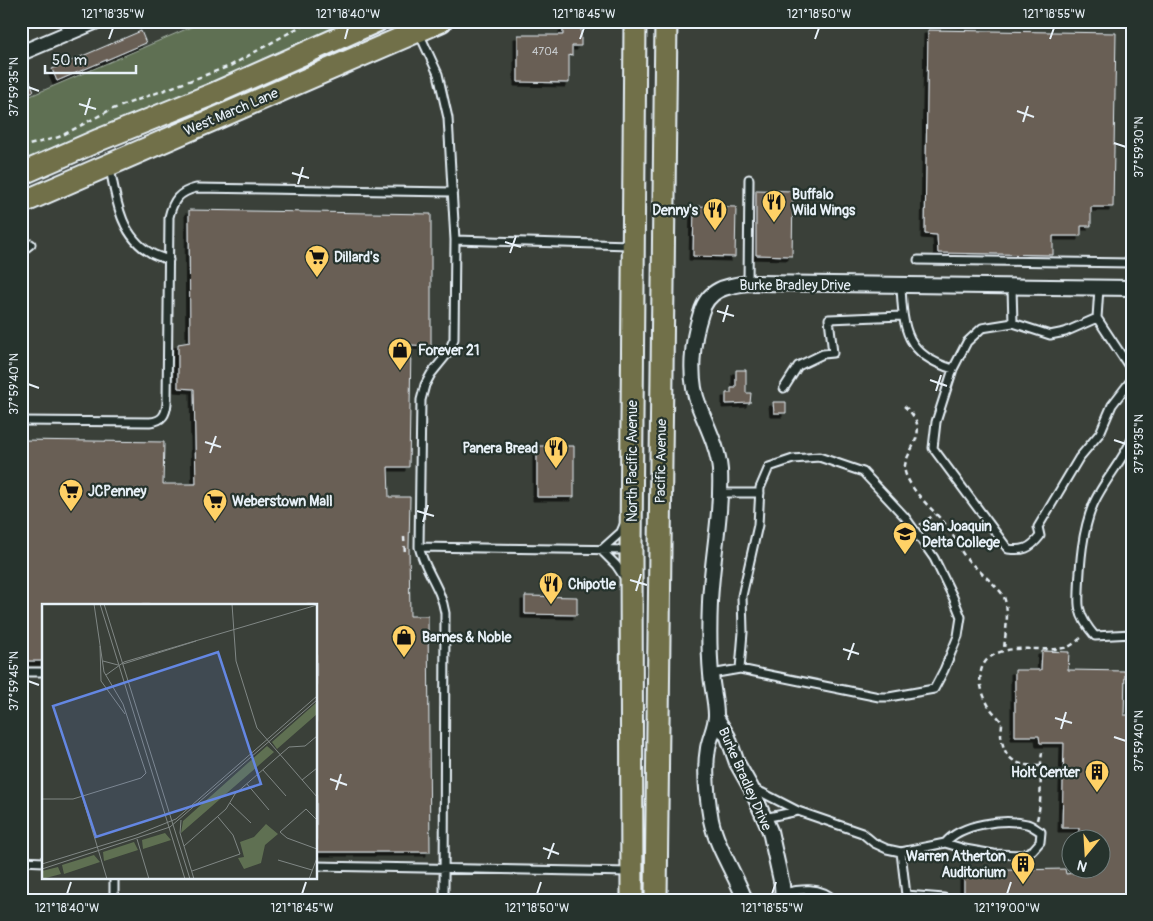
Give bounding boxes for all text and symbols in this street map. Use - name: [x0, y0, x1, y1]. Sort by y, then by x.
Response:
- text: 121°18'35"W: [82, 7, 144, 22]
- text: 121°18'40"W: [316, 7, 380, 22]
- text: 121°18'45"W: [552, 7, 616, 22]
- text: 121°18'50"W: [787, 7, 851, 22]
- text: 121°18'55"W: [1023, 7, 1085, 22]
- scale bar: [45, 42, 136, 74]
- house number: 4704: [532, 45, 559, 58]
- text: 50 m: [52, 51, 87, 70]
- text: 37°59'35"N: [7, 57, 22, 117]
- street label: West March Lane: [181, 84, 281, 140]
- text: 37°59'30"N: [1132, 116, 1147, 178]
- place label: Buffalo Wild Wings: [792, 186, 856, 219]
- restaurant icon: Buffalo Wild Wings: [761, 189, 787, 223]
- restaurant icon: Denny's: [702, 197, 728, 231]
- place label: Denny's: [652, 202, 699, 219]
- supermarket icon: Dillard's: [304, 244, 330, 278]
- place label: Dillard's: [334, 249, 380, 266]
- street label: Burke Bradley Drive: [739, 277, 851, 294]
- shop icon: Forever 21: [387, 337, 413, 371]
- place label: Forever 21: [418, 342, 479, 359]
- text: 37°59'40"N: [7, 353, 22, 415]
- street label: North Pacific Avenue: [624, 400, 641, 522]
- text: 37°59'35"N: [1132, 414, 1147, 474]
- street label: Pacific Avenue: [652, 418, 670, 503]
- restaurant icon: Panera Bread: [543, 435, 569, 469]
- place label: Panera Bread: [462, 440, 538, 457]
- supermarket icon: JCPenney: [58, 478, 84, 512]
- place label: JCPenney: [88, 483, 146, 500]
- supermarket icon: Weberstown Mall: [202, 488, 228, 522]
- place label: Weberstown Mall: [232, 493, 333, 510]
- place label: San Joaquin Delta College: [922, 518, 1001, 551]
- school or university icon: San Joaquin Delta College: [892, 521, 918, 555]
- restaurant icon: Chipotle: [538, 571, 564, 605]
- place label: Chipotle: [568, 576, 617, 593]
- inset map: [42, 604, 318, 878]
- shop icon: Barnes & Noble: [391, 624, 417, 658]
- place label: Barnes & Noble: [422, 629, 513, 646]
- text: 37°59'45"N: [7, 651, 22, 711]
- text: 37°59'40"N: [1132, 710, 1147, 772]
- street label: Burke Bradley Drive: [715, 725, 775, 833]
- building icon: Holt Center: [1084, 759, 1110, 793]
- place label: Holt Center: [1011, 764, 1081, 781]
- north arrow: [1060, 828, 1110, 878]
- place label: Warren Atherton Auditorium: [906, 848, 1007, 881]
- building icon: Warren Atherton Auditorium: [1010, 851, 1036, 885]
- text: N: [1075, 856, 1089, 875]
- text: 121°18'40"W: [35, 901, 99, 916]
- text: 121°18'45"W: [270, 901, 334, 916]
- text: 121°18'50"W: [505, 901, 569, 916]
- text: 121°18'55"W: [741, 901, 803, 916]
- text: 121°19'00"W: [974, 901, 1040, 916]

